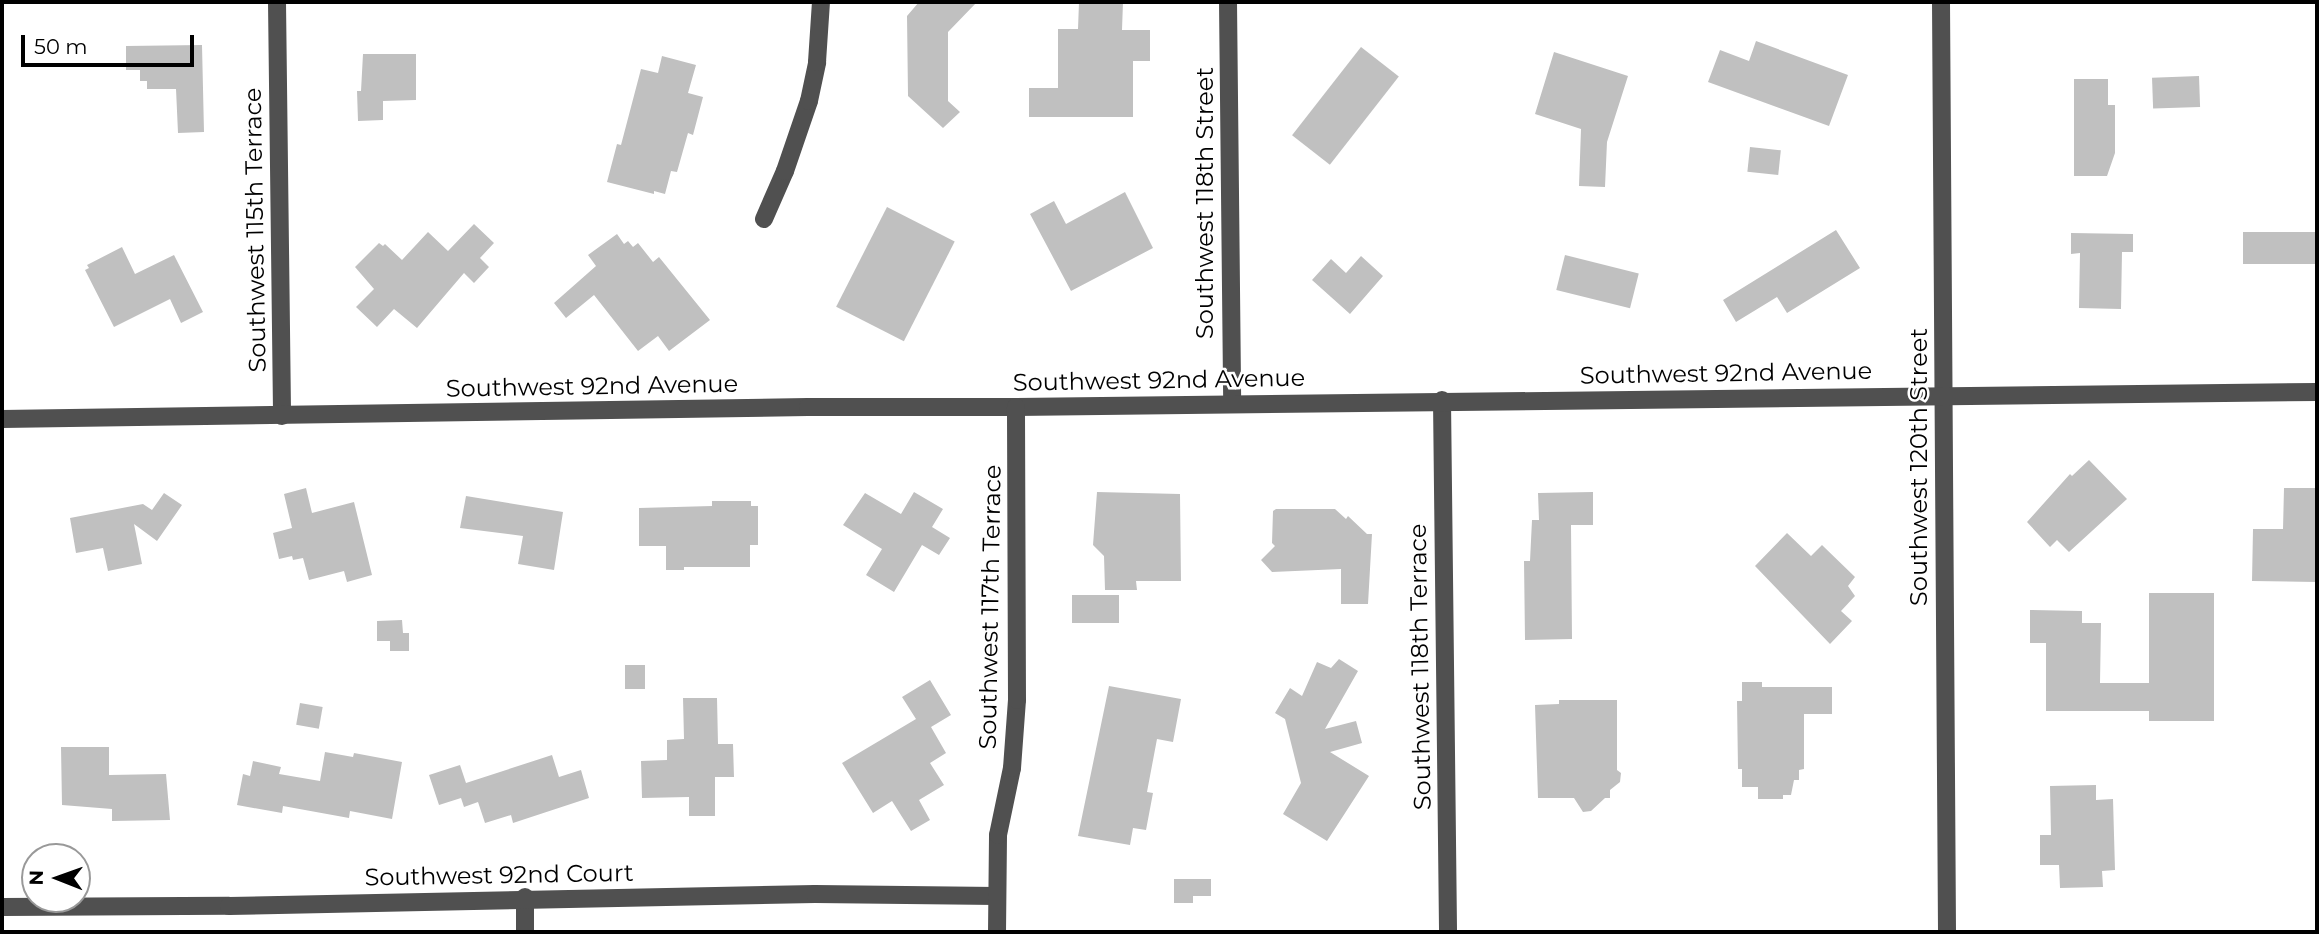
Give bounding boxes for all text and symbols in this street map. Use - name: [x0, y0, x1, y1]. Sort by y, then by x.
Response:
- scale bar: [24, 21, 198, 65]
- text: 50 m: [34, 34, 88, 59]
- street label: Southwest 118th Street: [1191, 67, 1219, 339]
- street label: Southwest 115th Terrace: [238, 87, 272, 373]
- street label: Southwest 120th Street: [1905, 328, 1933, 606]
- street label: Southwest 92nd Avenue: [1580, 356, 1872, 390]
- street label: Southwest 92nd Avenue: [1013, 363, 1305, 397]
- street label: Southwest 92nd Avenue: [446, 369, 738, 403]
- street label: Southwest 117th Terrace: [973, 464, 1007, 750]
- street label: Southwest 118th Terrace: [1403, 524, 1437, 810]
- north arrow: [21, 843, 91, 913]
- street label: Southwest 92nd Court: [364, 858, 634, 892]
- text: N: [25, 870, 48, 886]

